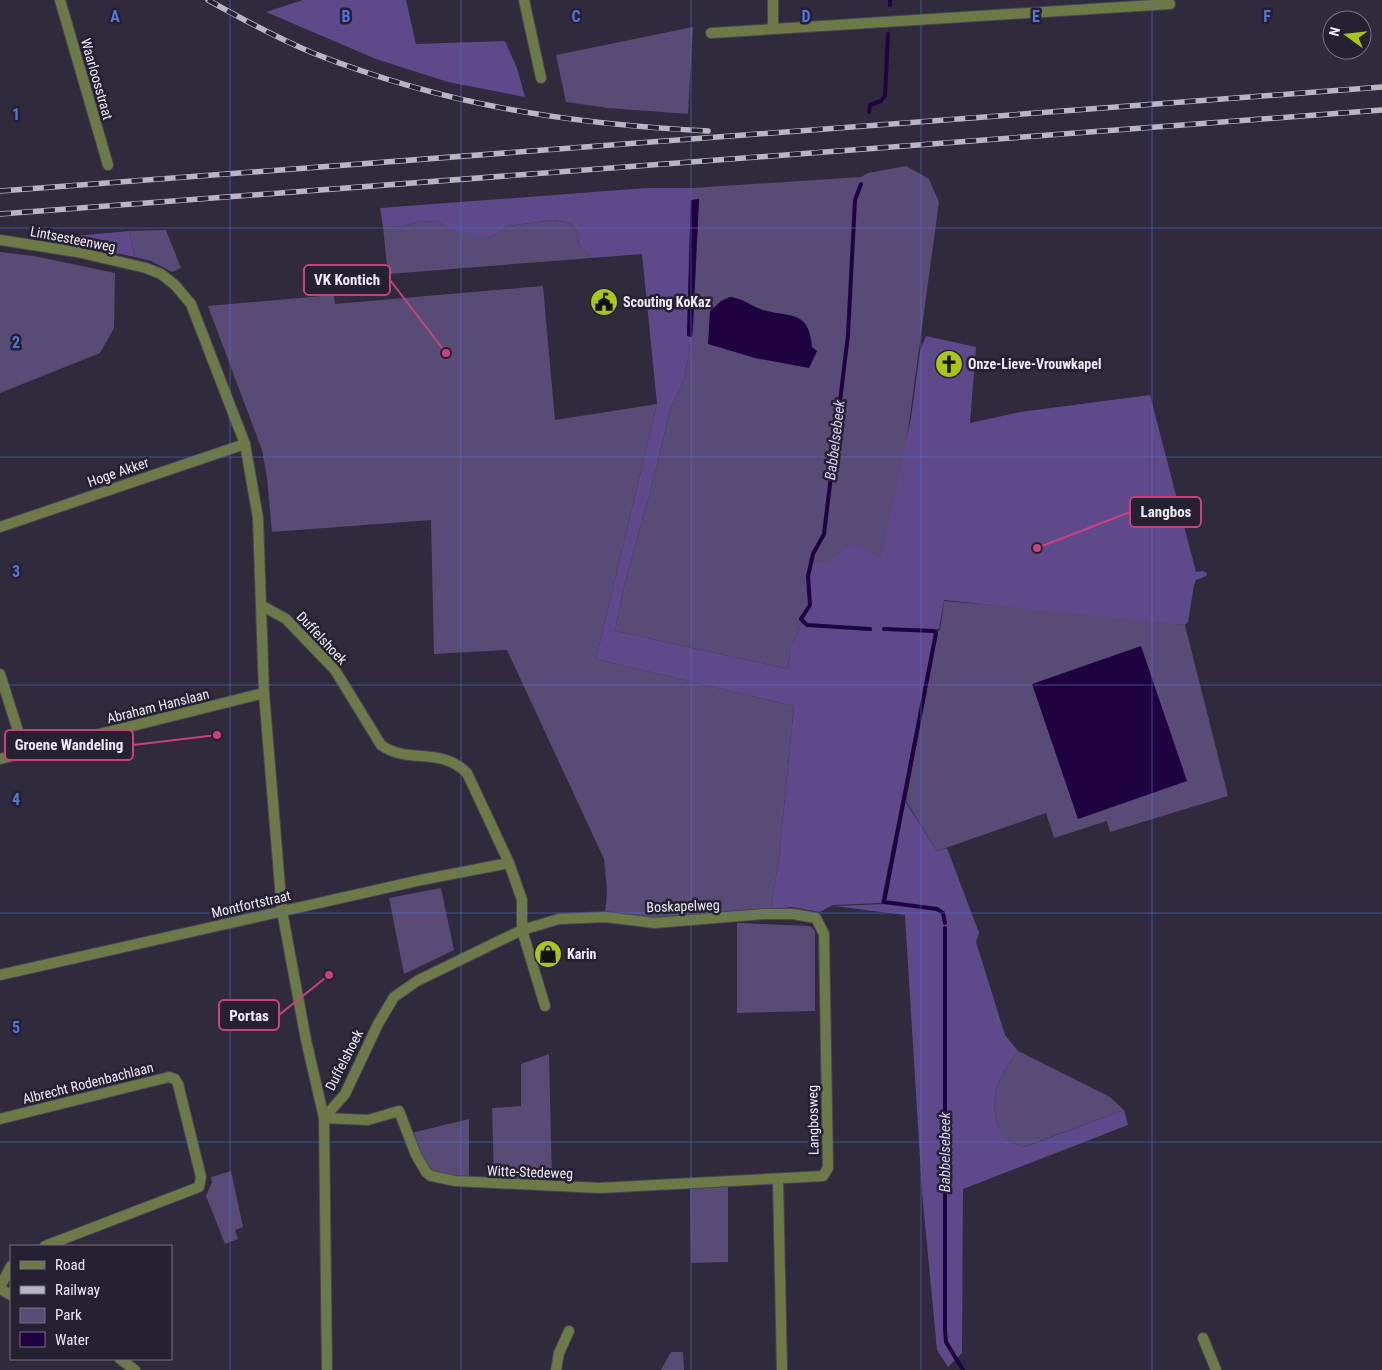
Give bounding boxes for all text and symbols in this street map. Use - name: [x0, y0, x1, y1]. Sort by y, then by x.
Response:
- text: A: [110, 7, 120, 26]
- text: B: [342, 7, 351, 26]
- text: C: [571, 7, 581, 26]
- text: D: [801, 7, 811, 26]
- text: E: [1032, 7, 1040, 26]
- text: F: [1263, 7, 1271, 26]
- north arrow: [1322, 10, 1372, 60]
- text: N: [1326, 25, 1343, 38]
- street label: Waarloosstraat: [78, 36, 116, 122]
- text: 1: [12, 105, 20, 124]
- street label: Lintsesteenweg: [29, 223, 117, 255]
- callout: VK Kontich: [304, 265, 390, 295]
- text: VK Kontich: [314, 271, 380, 289]
- public building icon: Scouting KoKaz: [589, 287, 619, 317]
- place label: Scouting KoKaz: [623, 294, 711, 310]
- text: 2: [12, 333, 20, 352]
- church icon: Onze-Lieve-Vrouwkapel: [934, 349, 964, 379]
- place label: Onze-Lieve-Vrouwkapel: [968, 356, 1102, 372]
- water label: Babbelsebeek: [821, 399, 849, 481]
- street label: Hoge Akker: [85, 454, 151, 490]
- callout: Langbos: [1130, 497, 1201, 527]
- text: Langbos: [1141, 503, 1192, 521]
- text: 3: [12, 562, 20, 581]
- street label: Duffelshoek: [294, 608, 351, 668]
- street label: Abraham Hanslaan: [105, 686, 211, 726]
- callout: Groene Wandeling: [5, 730, 133, 760]
- text: Groene Wandeling: [15, 736, 123, 754]
- text: 4: [12, 790, 20, 809]
- street label: Montfortstraat: [210, 887, 292, 921]
- street label: Boskapelweg: [646, 897, 720, 915]
- shop icon: Karin: [533, 939, 563, 969]
- place label: Karin: [567, 946, 597, 962]
- callout: Portas: [219, 1000, 279, 1030]
- text: Portas: [229, 1007, 269, 1025]
- text: 5: [12, 1018, 20, 1037]
- street label: Duffelshoek: [322, 1026, 366, 1093]
- street label: Albrecht Rodenbachlaan: [21, 1059, 155, 1107]
- street label: Langbosweg: [804, 1085, 822, 1155]
- water label: Babbelsebeek: [936, 1111, 954, 1192]
- street label: Witte-Stedeweg: [487, 1162, 573, 1182]
- legend: [10, 1245, 172, 1360]
- text: Road: [55, 1256, 85, 1274]
- text: Railway: [55, 1281, 100, 1299]
- text: Park: [55, 1306, 82, 1324]
- text: Water: [55, 1331, 90, 1349]

